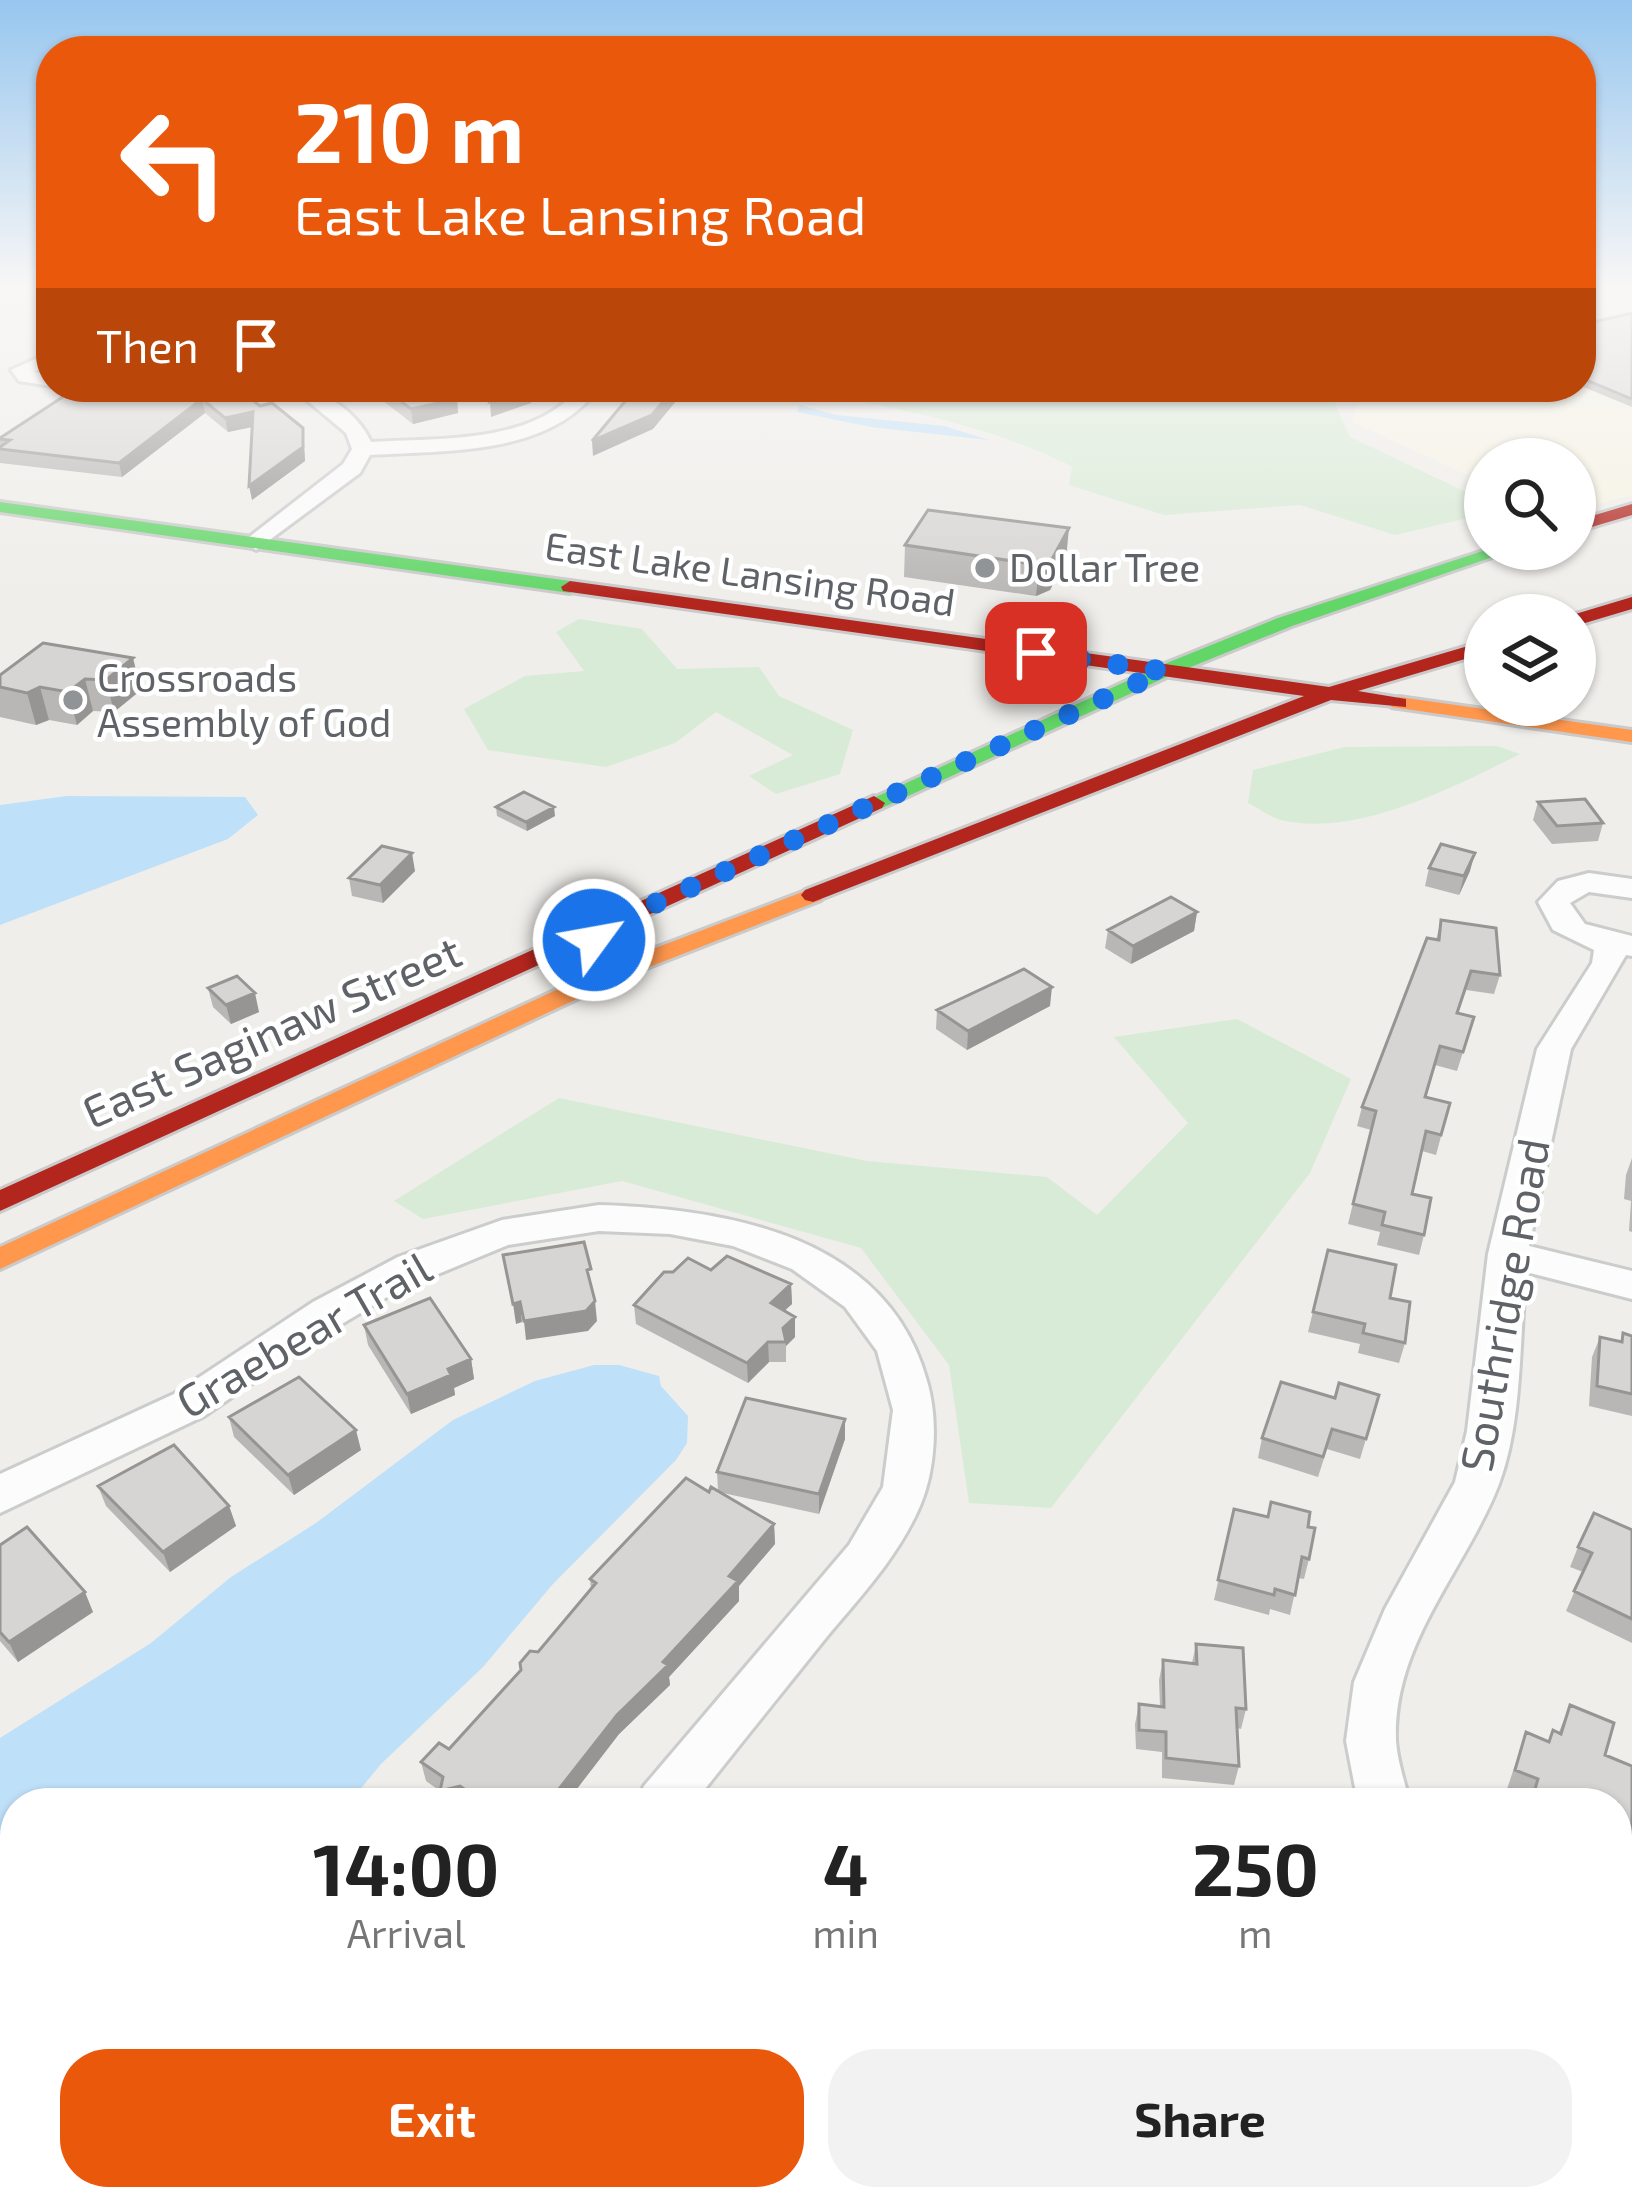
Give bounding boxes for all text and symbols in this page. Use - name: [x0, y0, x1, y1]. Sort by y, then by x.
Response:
- text: 210 m: [294, 79, 524, 180]
- icon: left: [96, 84, 252, 240]
- text: East Lake Lansing Road: [294, 181, 867, 246]
- icon: arrive: [223, 312, 289, 378]
- text: Then: [96, 318, 199, 372]
- map controls: [1464, 438, 1596, 726]
- button: search: [1464, 438, 1596, 570]
- street label: East Lake Lansing Road: [542, 520, 958, 625]
- place label: Dollar Tree: [1009, 543, 1200, 590]
- marker: Dollar Tree: [972, 555, 998, 581]
- button: layers: [1464, 594, 1596, 726]
- pin: [985, 602, 1087, 704]
- icon: arrive: [1003, 620, 1069, 686]
- place label: Crossroads Assembly of God: [97, 653, 391, 745]
- marker: Crossroads Assembly of God: [60, 687, 86, 713]
- position arrow: [531, 877, 657, 1003]
- street label: East Saginaw Street: [74, 922, 469, 1138]
- street label: Southridge Road: [1447, 1134, 1559, 1476]
- street label: Graebear Trail: [166, 1239, 440, 1428]
- text: 14:00: [313, 1824, 499, 1910]
- text: 4: [823, 1824, 869, 1910]
- text: 250: [1192, 1824, 1319, 1910]
- text: Arrival: [347, 1909, 466, 1956]
- text: min: [812, 1909, 879, 1956]
- text: m: [1238, 1909, 1273, 1956]
- button: Exit: [60, 2049, 804, 2187]
- button: Share: [828, 2049, 1572, 2187]

